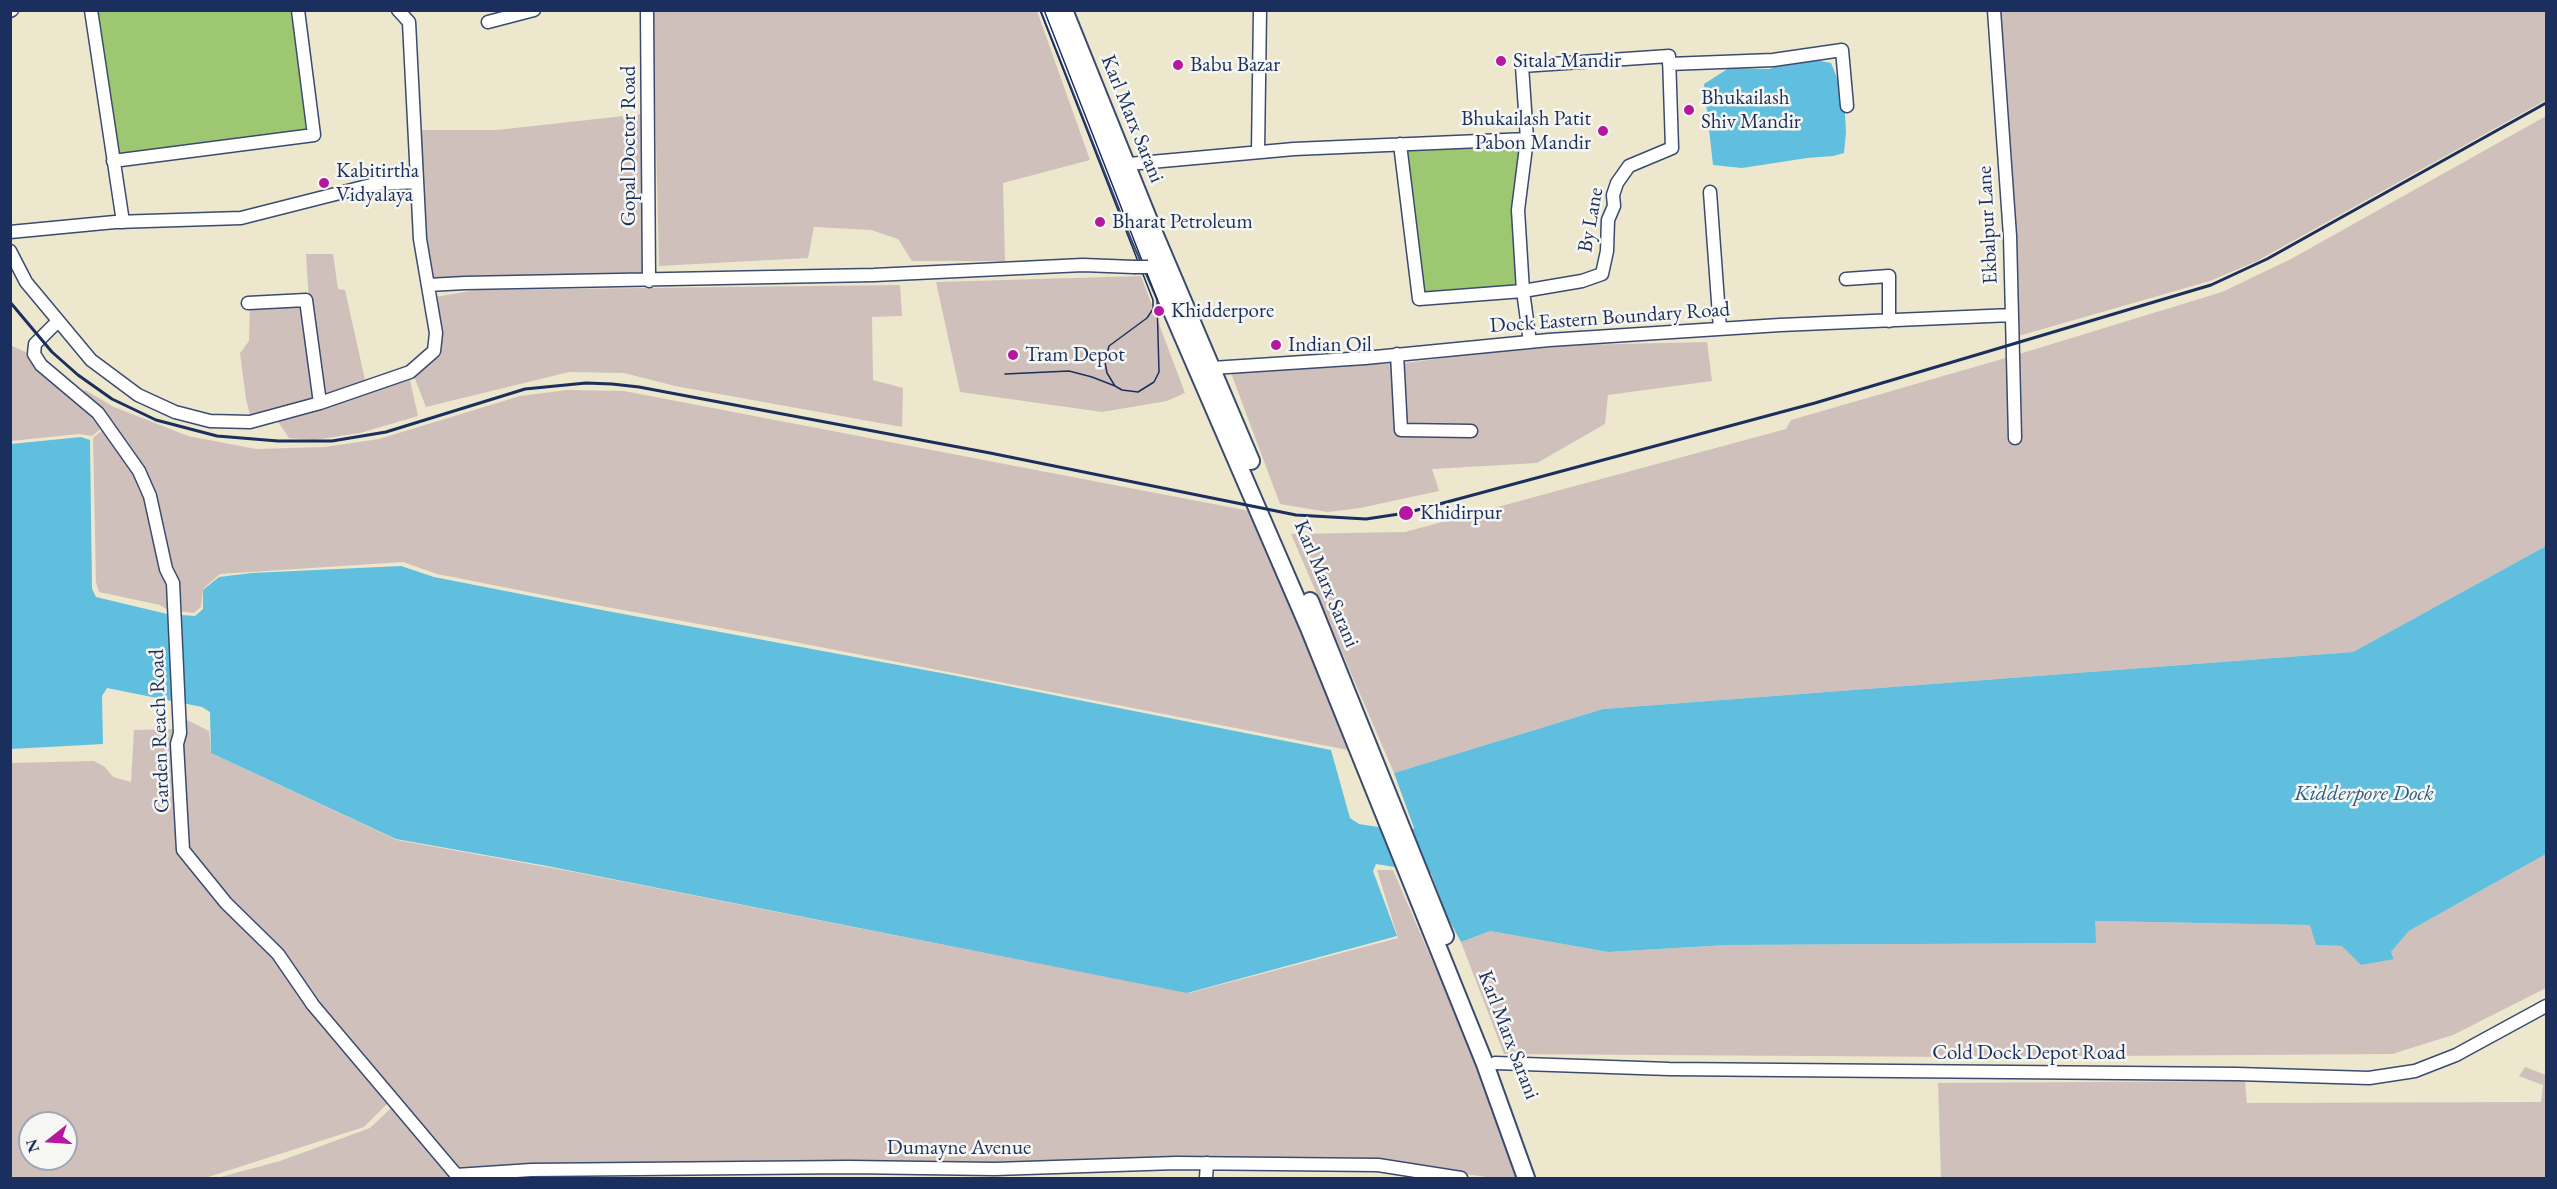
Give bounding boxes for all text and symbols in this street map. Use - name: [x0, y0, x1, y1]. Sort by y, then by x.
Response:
- place label: Sitala Mandir: [1513, 48, 1621, 74]
- street label: Karl Marx Sarani: [1095, 51, 1169, 187]
- place label: Babu Bazar: [1190, 52, 1280, 78]
- marker: Sitala Mandir: [1494, 54, 1508, 68]
- marker: Babu Bazar: [1171, 58, 1185, 72]
- street label: Gopal Doctor Road: [616, 66, 642, 226]
- place label: Bhukailash Shiv Mandir: [1701, 85, 1801, 135]
- marker: Bhukailash Shiv Mandir: [1682, 103, 1696, 117]
- place label: Bhukailash Patit Pabon Mandir: [1461, 106, 1591, 156]
- marker: Bhukailash Patit Pabon Mandir: [1596, 124, 1610, 138]
- place label: Kabitirtha Vidyalaya: [336, 158, 419, 208]
- street label: Ekbalpur Lane: [1972, 165, 2004, 285]
- marker: Kabitirtha Vidyalaya: [317, 176, 331, 190]
- street label: By Lane: [1573, 185, 1609, 255]
- place label: Bharat Petroleum: [1112, 209, 1253, 235]
- marker: Bharat Petroleum: [1093, 215, 1107, 229]
- street label: Dock Eastern Boundary Road: [1489, 297, 1731, 339]
- place label: Khidderpore: [1171, 298, 1274, 324]
- marker: Khidderpore: [1152, 304, 1166, 318]
- place label: Indian Oil: [1288, 332, 1372, 358]
- marker: Indian Oil: [1269, 338, 1283, 352]
- place label: Tram Depot: [1025, 342, 1125, 368]
- marker: Tram Depot: [1006, 348, 1020, 362]
- place label: Khidirpur: [1420, 500, 1502, 526]
- marker: Khidirpur: [1397, 504, 1415, 522]
- street label: Karl Marx Sarani: [1288, 517, 1364, 651]
- street label: Garden Reach Road: [145, 649, 175, 813]
- water label: Kidderpore Dock: [2294, 781, 2434, 807]
- street label: Karl Marx Sarani: [1472, 967, 1544, 1103]
- street label: Cold Dock Depot Road: [1932, 1040, 2126, 1066]
- north arrow: [18, 1111, 78, 1171]
- street label: Dumayne Avenue: [887, 1135, 1031, 1161]
- text: N: [20, 1137, 44, 1155]

